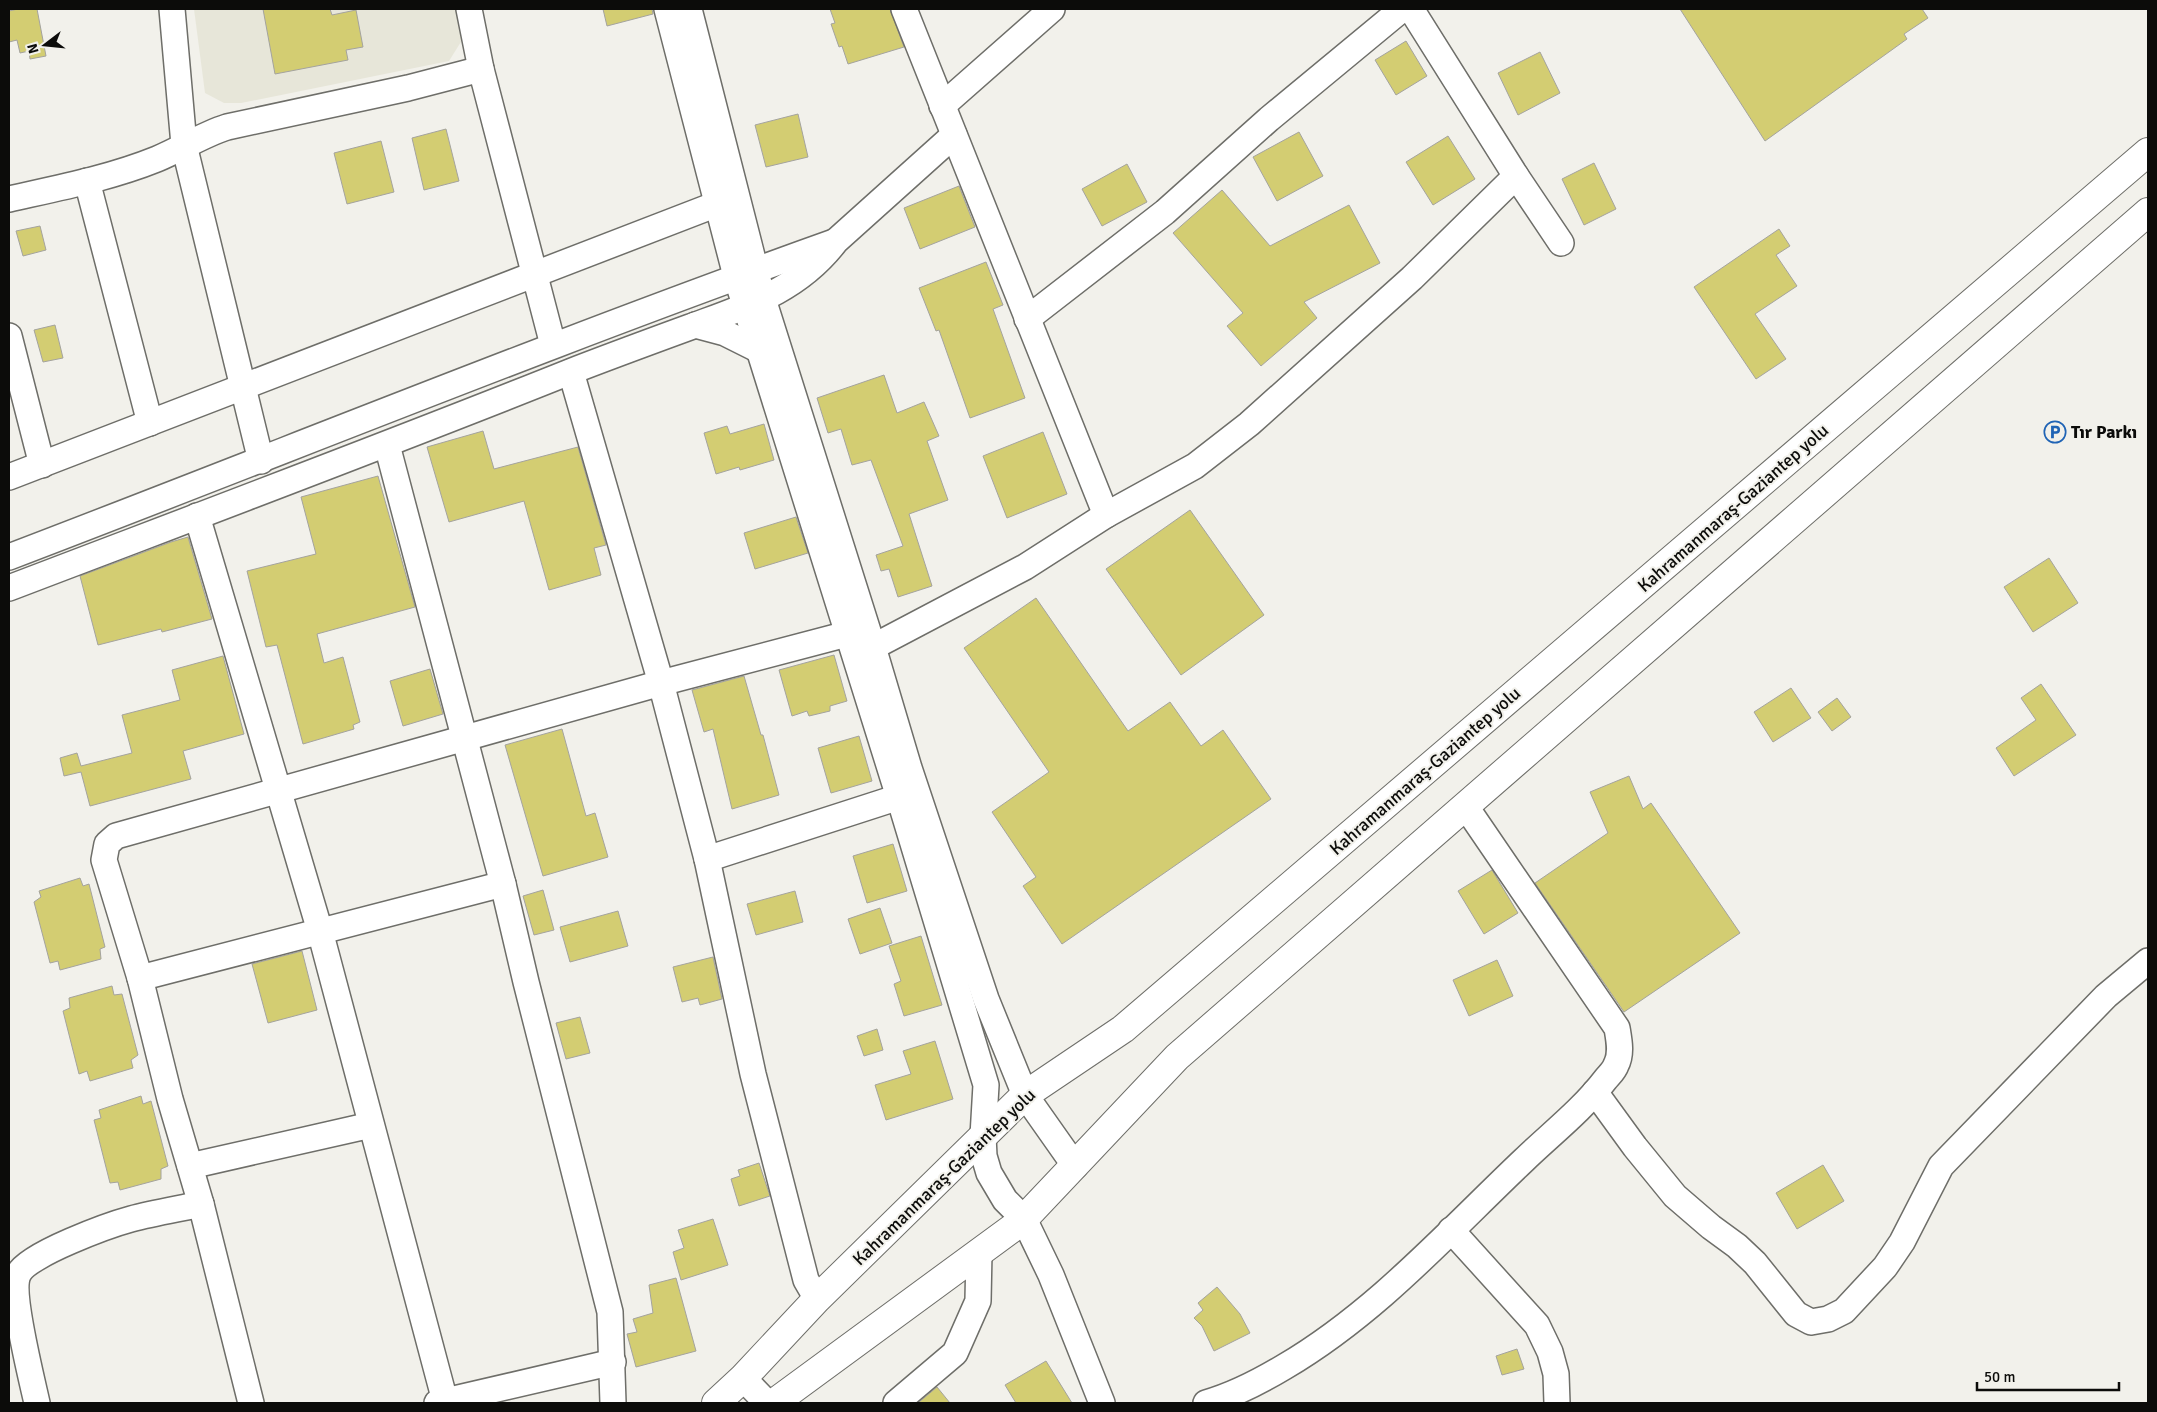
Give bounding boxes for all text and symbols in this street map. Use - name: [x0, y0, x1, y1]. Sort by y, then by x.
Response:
- north arrow: [20, 20, 70, 70]
- text: N: [23, 41, 42, 55]
- street label: Kahramanmaraş-Gaziantep yolu: [1633, 419, 1833, 597]
- parking icon: Tır Parkı: [2043, 420, 2067, 444]
- place label: Tır Parkı: [2071, 421, 2137, 443]
- street label: Kahramanmaraş-Gaziantep yolu: [1325, 682, 1525, 860]
- street label: Kahramanmaraş-Gaziantep yolu: [848, 1084, 1040, 1270]
- scale bar: [1977, 1360, 2120, 1392]
- text: 50 m: [1984, 1368, 2015, 1386]

